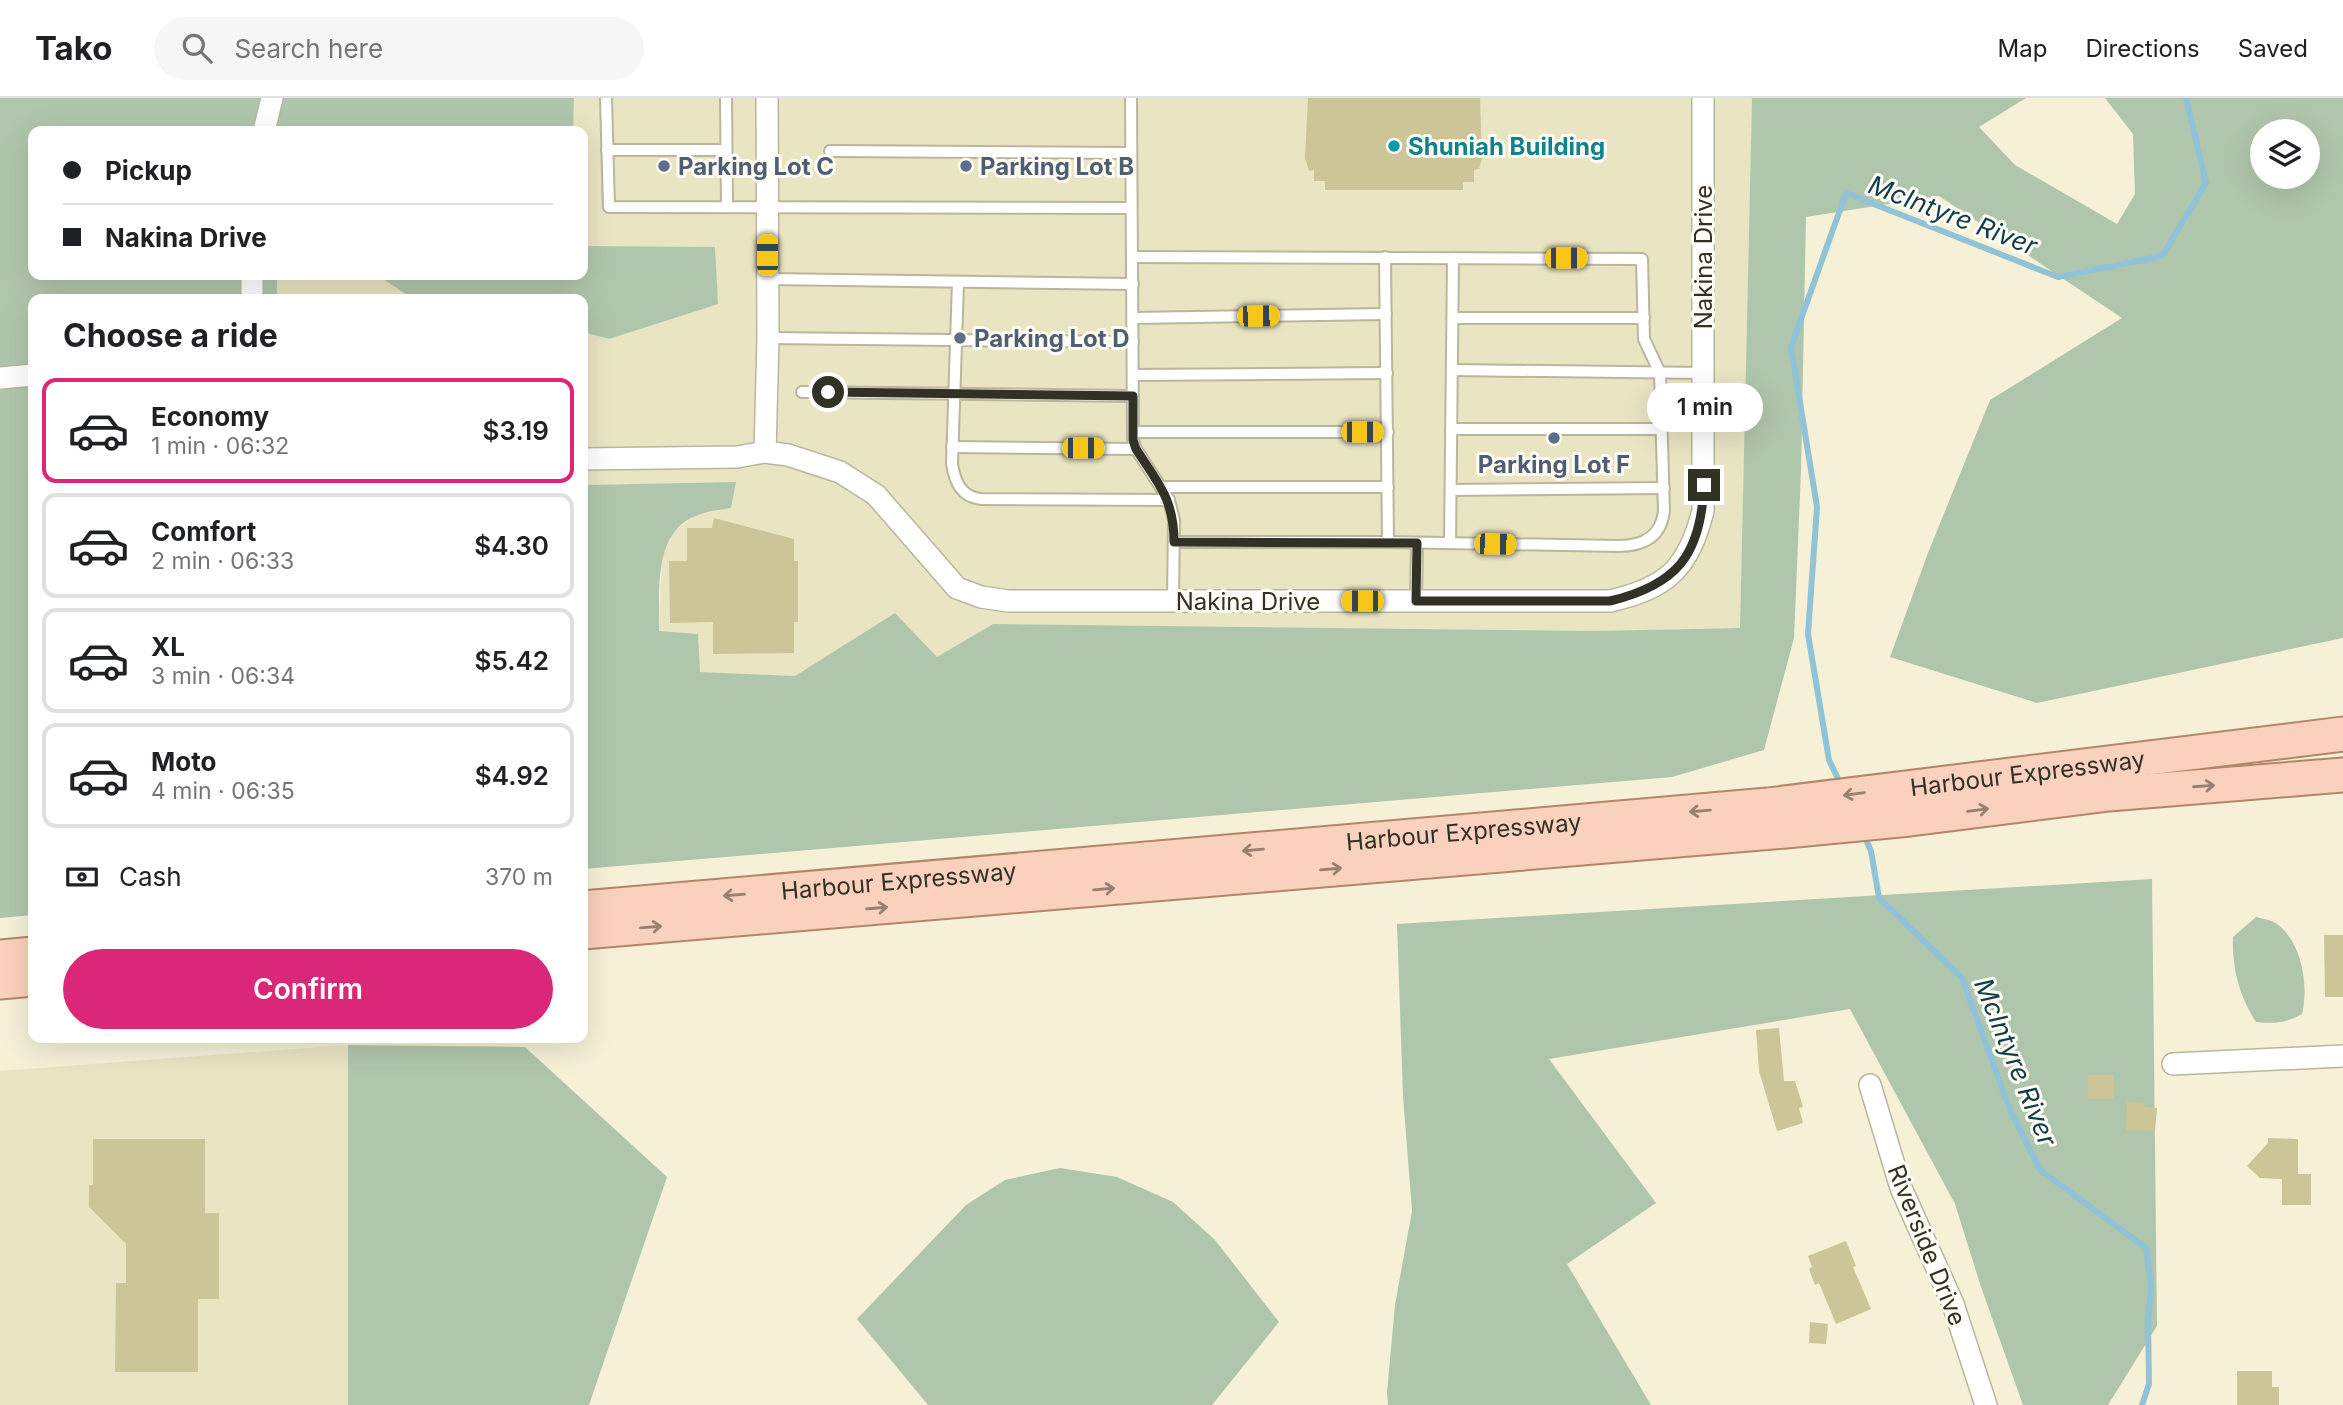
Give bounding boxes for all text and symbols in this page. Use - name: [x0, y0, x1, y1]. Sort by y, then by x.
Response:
- search box: [154, 17, 644, 80]
- text: Tako: [35, 28, 112, 68]
- icon: search: [178, 29, 216, 67]
- text: Search here: [234, 33, 383, 64]
- text: Map: [1998, 34, 2047, 63]
- text: Directions: [2085, 34, 2200, 63]
- text: Saved: [2238, 34, 2308, 63]
- map controls: [2250, 119, 2320, 189]
- button: layers: [2250, 119, 2320, 189]
- place label: Shuniah Building: [1408, 132, 1605, 161]
- marker: Shuniah Building: [1386, 138, 1402, 154]
- place label: Parking Lot C: [678, 152, 834, 181]
- place label: Parking Lot B: [980, 152, 1134, 181]
- text: Pickup: [105, 155, 192, 186]
- marker: Parking Lot C: [656, 158, 672, 174]
- marker: Parking Lot B: [958, 158, 974, 174]
- water label: McIntyre River: [1864, 169, 2043, 262]
- street label: Nakina Drive: [1689, 185, 1718, 329]
- text: Nakina Drive: [105, 222, 267, 253]
- car: [757, 234, 778, 276]
- car: [1546, 248, 1588, 269]
- car: [1237, 305, 1280, 327]
- text: Choose a ride: [63, 316, 278, 355]
- place label: Parking Lot D: [974, 324, 1130, 353]
- marker: Parking Lot D: [952, 330, 968, 346]
- route start: [812, 376, 844, 408]
- callout: 1 min: [1646, 384, 1762, 432]
- text: 1 min: [1677, 393, 1733, 421]
- icon: car: [67, 399, 130, 462]
- text: Economy: [151, 401, 269, 432]
- text: $3.19: [483, 415, 549, 446]
- car: [1342, 422, 1384, 443]
- marker: Parking Lot F: [1546, 430, 1562, 446]
- text: 1 min · 06:32: [151, 432, 289, 460]
- car: [1063, 438, 1105, 459]
- place label: Parking Lot F: [1478, 450, 1630, 479]
- route end: [1688, 469, 1720, 501]
- icon: car: [67, 514, 130, 577]
- text: Comfort: [151, 516, 256, 547]
- text: $4.30: [474, 530, 549, 561]
- car: [1474, 533, 1517, 555]
- text: 2 min · 06:33: [151, 547, 294, 575]
- street label: Nakina Drive: [1176, 587, 1320, 616]
- car: [1342, 591, 1384, 612]
- icon: car: [67, 629, 130, 692]
- text: XL: [151, 631, 185, 662]
- text: $5.42: [475, 645, 549, 676]
- text: 3 min · 06:34: [151, 662, 295, 690]
- icon: car: [67, 744, 130, 807]
- street label: Harbour Expressway: [1909, 744, 2147, 802]
- text: Moto: [151, 746, 216, 777]
- text: $4.92: [475, 760, 549, 791]
- text: 4 min · 06:35: [151, 777, 295, 805]
- one-way arrow: [2192, 779, 2215, 792]
- one-way arrow: [1843, 787, 1865, 800]
- one-way arrow: [1966, 804, 1989, 817]
- one-way arrow: [1689, 805, 1712, 818]
- street label: Harbour Expressway: [1345, 807, 1583, 856]
- one-way arrow: [1243, 844, 1265, 857]
- street label: Harbour Expressway: [780, 856, 1018, 905]
- icon: cash: [63, 858, 101, 896]
- text: Cash: [119, 861, 182, 892]
- one-way arrow: [1319, 862, 1342, 875]
- text: 370 m: [485, 863, 553, 891]
- one-way arrow: [1092, 882, 1115, 895]
- one-way arrow: [723, 889, 746, 902]
- one-way arrow: [866, 901, 888, 914]
- one-way arrow: [639, 920, 662, 933]
- button: Confirm: [63, 949, 553, 1029]
- water label: McIntyre River: [1968, 974, 2064, 1151]
- street label: Riverside Drive: [1882, 1160, 1972, 1330]

